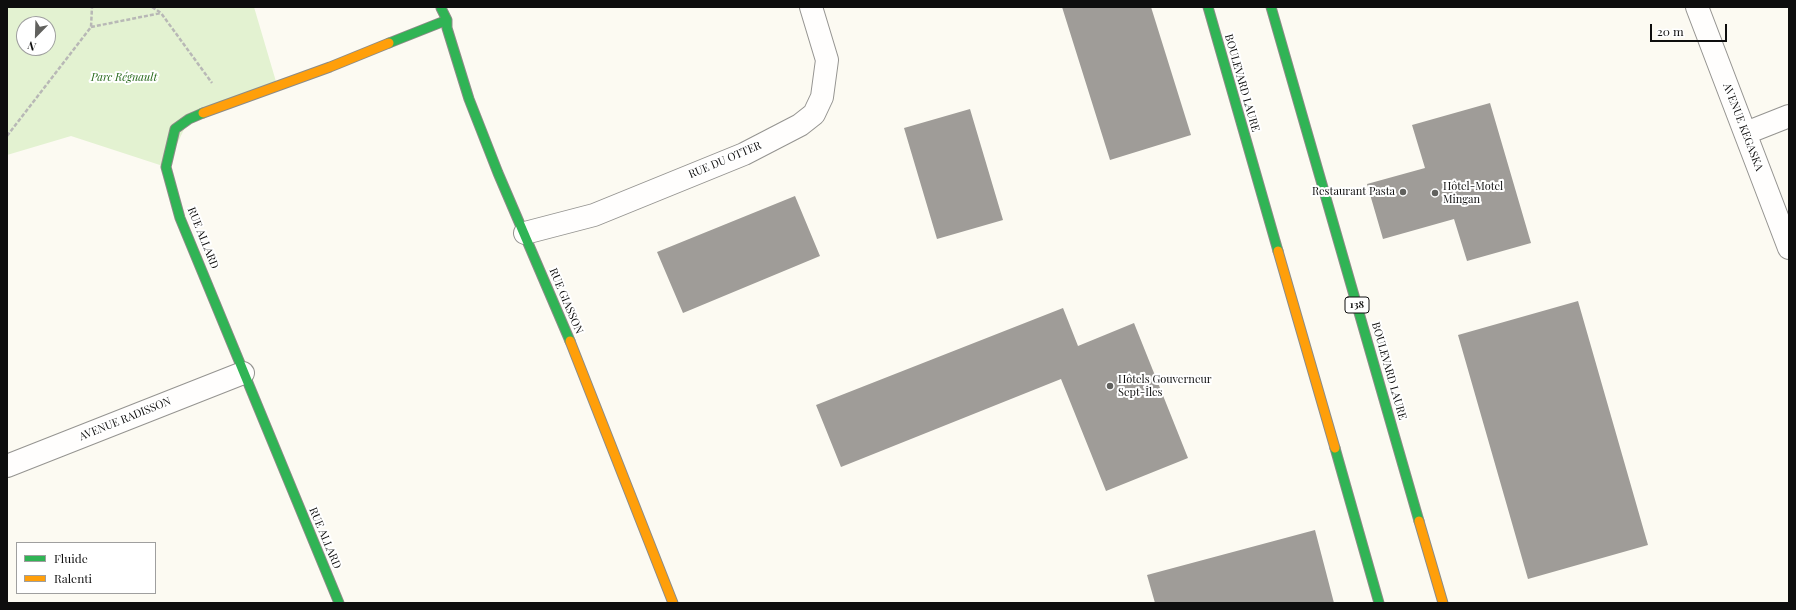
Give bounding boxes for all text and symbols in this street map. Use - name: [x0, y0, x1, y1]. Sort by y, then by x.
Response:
- north arrow: [16, 16, 56, 56]
- scale bar: [1652, 16, 1729, 42]
- text: 20 m: [1657, 23, 1684, 39]
- street label: BOULEVARD LAURE: [1222, 33, 1262, 133]
- text: N: [25, 38, 38, 55]
- park label: Parc Régnault: [91, 71, 157, 85]
- street label: AVENUE KEGASKA: [1720, 81, 1766, 173]
- street label: RUE DU OTTER: [687, 139, 763, 181]
- place label: Hôtel-Motel Mingan: [1443, 180, 1503, 206]
- place label: Restaurant Pasta: [1312, 185, 1395, 199]
- marker: Restaurant Pasta: [1398, 187, 1408, 197]
- marker: Hôtel-Motel Mingan: [1430, 188, 1440, 198]
- street label: RUE ALLARD: [185, 205, 221, 271]
- street label: RUE GIASSON: [546, 266, 586, 336]
- road number: 138: [1345, 297, 1369, 313]
- street label: BOULEVARD LAURE: [1369, 321, 1409, 421]
- place label: Hôtels Gouverneur Sept-Îles: [1118, 373, 1212, 399]
- marker: Hôtels Gouverneur Sept-Îles: [1105, 381, 1115, 391]
- street label: AVENUE RADISSON: [77, 395, 173, 443]
- street label: RUE ALLARD: [306, 505, 344, 571]
- legend: [16, 542, 156, 594]
- text: Fluide: [54, 550, 88, 566]
- text: Ralenti: [54, 570, 92, 586]

